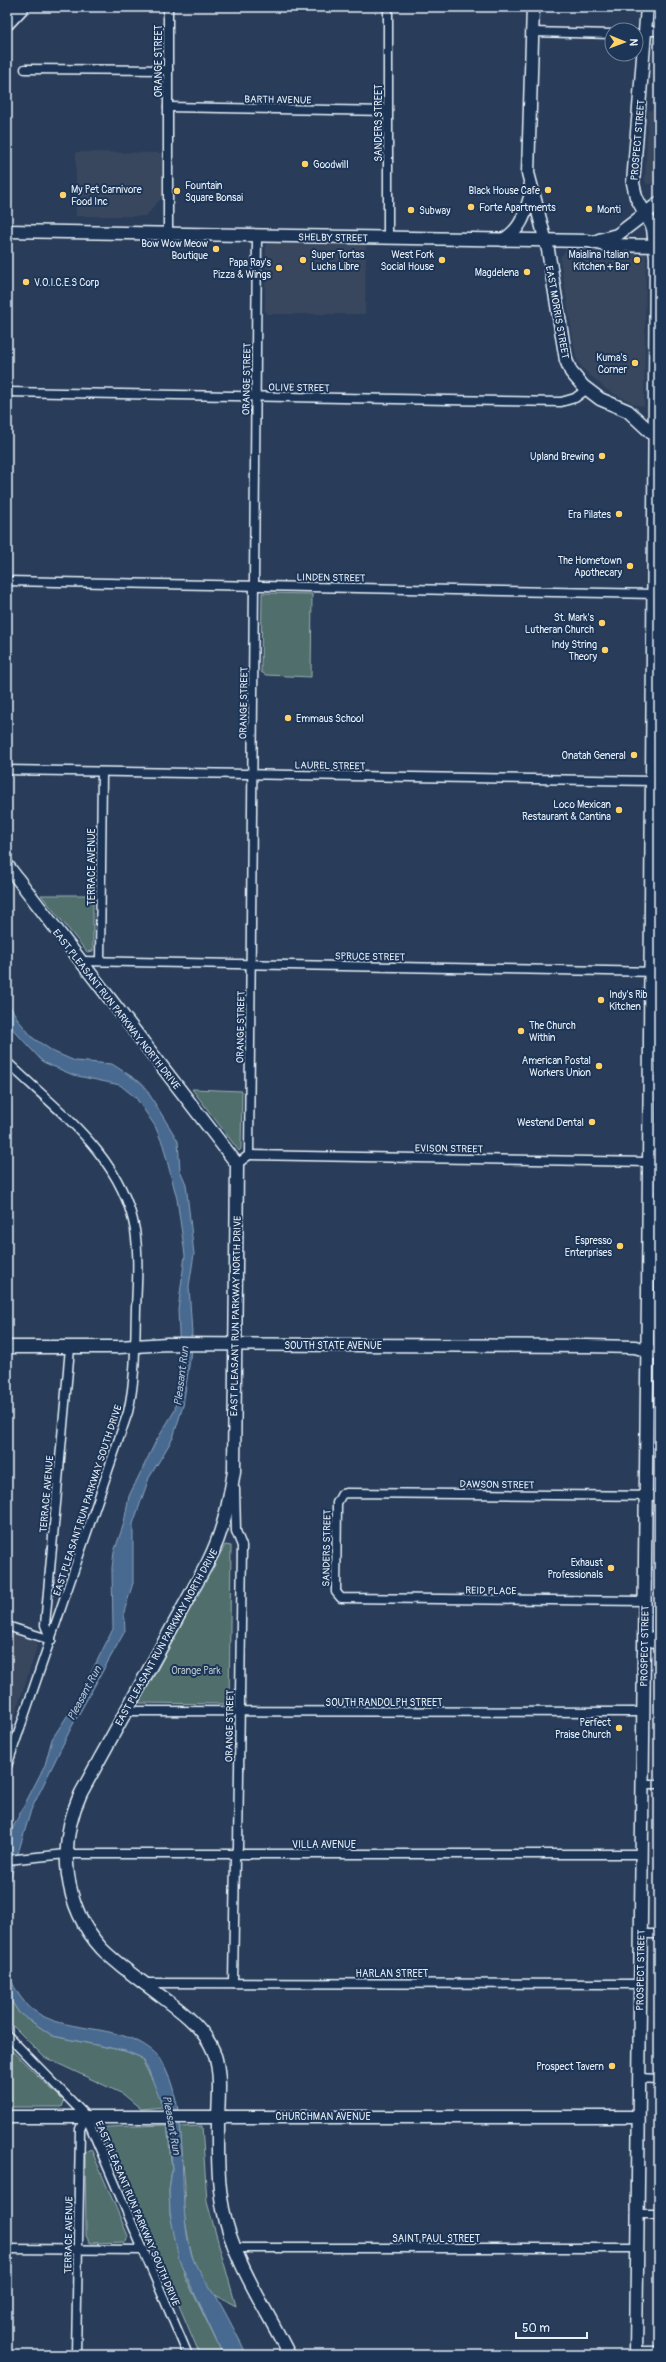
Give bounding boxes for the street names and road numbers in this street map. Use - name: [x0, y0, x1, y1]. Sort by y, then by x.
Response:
- street label: ORANGE STREET: [153, 24, 165, 97]
- street label: SANDERS STREET: [373, 84, 385, 162]
- street label: BARTH AVENUE: [244, 93, 312, 107]
- street label: PROSPECT STREET: [628, 99, 648, 181]
- street label: SHELBY STREET: [298, 231, 368, 245]
- street label: EAST MORRIS STREET: [543, 265, 571, 360]
- street label: ORANGE STREET: [240, 342, 254, 415]
- street label: OLIVE STREET: [268, 381, 330, 395]
- street label: LINDEN STREET: [296, 571, 366, 585]
- street label: ORANGE STREET: [237, 666, 251, 739]
- street label: LAUREL STREET: [295, 759, 366, 773]
- street label: TERRACE AVENUE: [86, 828, 98, 906]
- street label: EAST PLEASANT RUN PARKWAY NORTH DRIVE: [50, 927, 183, 1092]
- street label: SPRUCE STREET: [335, 950, 406, 964]
- street label: ORANGE STREET: [234, 990, 248, 1063]
- street label: EVISON STREET: [415, 1142, 484, 1156]
- street label: EAST PLEASANT RUN PARKWAY NORTH DRIVE: [228, 1216, 244, 1416]
- street label: SOUTH STATE AVENUE: [284, 1340, 382, 1352]
- street label: EAST PLEASANT RUN PARKWAY SOUTH DRIVE: [51, 1403, 125, 1597]
- street label: TERRACE AVENUE: [38, 1455, 56, 1533]
- street label: DAWSON STREET: [459, 1478, 535, 1492]
- street label: SANDERS STREET: [320, 1509, 334, 1587]
- street label: EAST PLEASANT RUN PARKWAY NORTH DRIVE: [113, 1547, 221, 1728]
- street label: REID PLACE: [465, 1585, 517, 1597]
- street label: PROSPECT STREET: [638, 1605, 652, 1687]
- street label: ORANGE STREET: [223, 1689, 237, 1762]
- street label: SOUTH RANDOLPH STREET: [325, 1697, 443, 1709]
- street label: VILLA AVENUE: [292, 1839, 356, 1851]
- street label: PROSPECT STREET: [634, 1929, 648, 2011]
- street label: HARLAN STREET: [356, 1968, 429, 1980]
- street label: CHURCHMAN AVENUE: [275, 2111, 371, 2123]
- street label: EAST PLEASANT RUN PARKWAY SOUTH DRIVE: [92, 2119, 182, 2308]
- street label: TERRACE AVENUE: [62, 2196, 76, 2274]
- street label: SAINT PAUL STREET: [392, 2233, 480, 2245]

